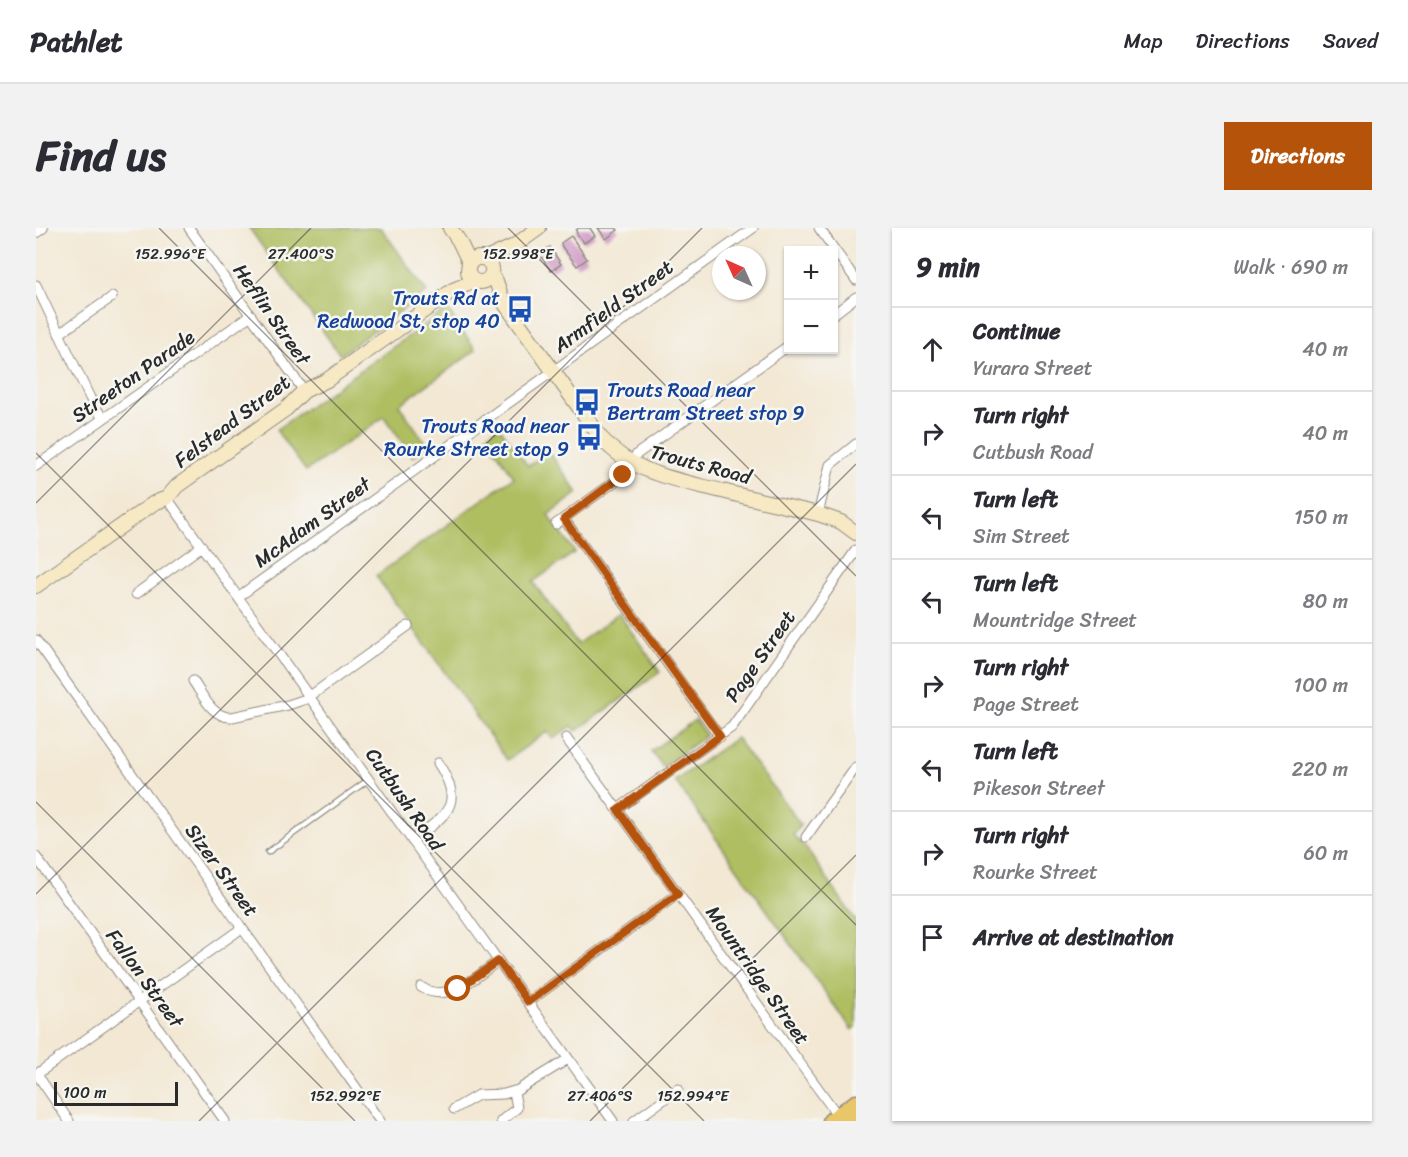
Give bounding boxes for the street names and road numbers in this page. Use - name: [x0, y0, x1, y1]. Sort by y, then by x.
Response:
- street label: Armfield Street: [545, 250, 681, 363]
- street label: Heflin Street: [223, 256, 320, 373]
- street label: Streeton Parade: [64, 320, 203, 432]
- street label: Felstead Street: [166, 365, 299, 477]
- street label: Trouts Road: [647, 434, 757, 495]
- street label: McAdam Street: [246, 467, 379, 577]
- street label: Page Street: [716, 603, 805, 710]
- street label: Cutbush Road: [356, 740, 454, 860]
- street label: Sizer Street: [175, 816, 268, 925]
- street label: Mountridge Street: [696, 898, 819, 1053]
- street label: Fallon Street: [96, 921, 193, 1036]

